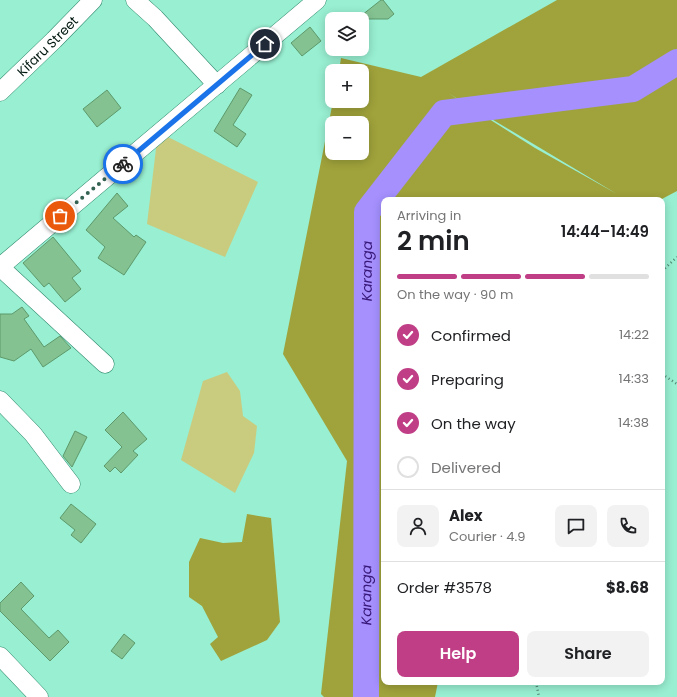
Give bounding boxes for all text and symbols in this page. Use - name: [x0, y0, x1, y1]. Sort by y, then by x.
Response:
- street label: Kifaru Street: [13, 12, 83, 81]
- map controls: [325, 12, 369, 160]
- button: layers: [325, 12, 369, 56]
- pin: [248, 27, 282, 61]
- icon: home: [254, 33, 276, 55]
- button: +: [325, 64, 369, 108]
- button: −: [325, 116, 369, 160]
- courier: [103, 144, 143, 184]
- icon: bike: [112, 153, 134, 175]
- pin: [43, 199, 77, 233]
- icon: bag: [49, 205, 71, 227]
- text: Arriving in: [397, 206, 461, 225]
- text: 14:44–14:49: [561, 221, 649, 242]
- text: 2 min: [397, 223, 470, 259]
- water label: Karanga: [357, 240, 377, 301]
- text: On the way · 90 m: [397, 285, 513, 304]
- icon: check: [397, 324, 419, 346]
- text: Confirmed: [431, 325, 511, 346]
- text: 14:22: [619, 325, 649, 344]
- icon: check: [397, 368, 419, 390]
- text: Preparing: [431, 369, 504, 390]
- text: 14:33: [619, 369, 649, 388]
- icon: check: [397, 412, 419, 434]
- text: On the way: [431, 413, 516, 434]
- text: 14:38: [618, 413, 649, 432]
- text: Delivered: [431, 457, 501, 478]
- button: person: [397, 505, 439, 547]
- text: Alex: [449, 505, 483, 526]
- button: chat: [555, 505, 597, 547]
- button: phone: [607, 505, 649, 547]
- text: Courier · 4.9: [449, 527, 525, 546]
- water label: Karanga: [356, 564, 376, 625]
- text: Order #3578: [397, 577, 492, 598]
- text: $8.68: [606, 577, 649, 598]
- button: Help: [397, 631, 519, 677]
- button: Share: [527, 631, 649, 677]

